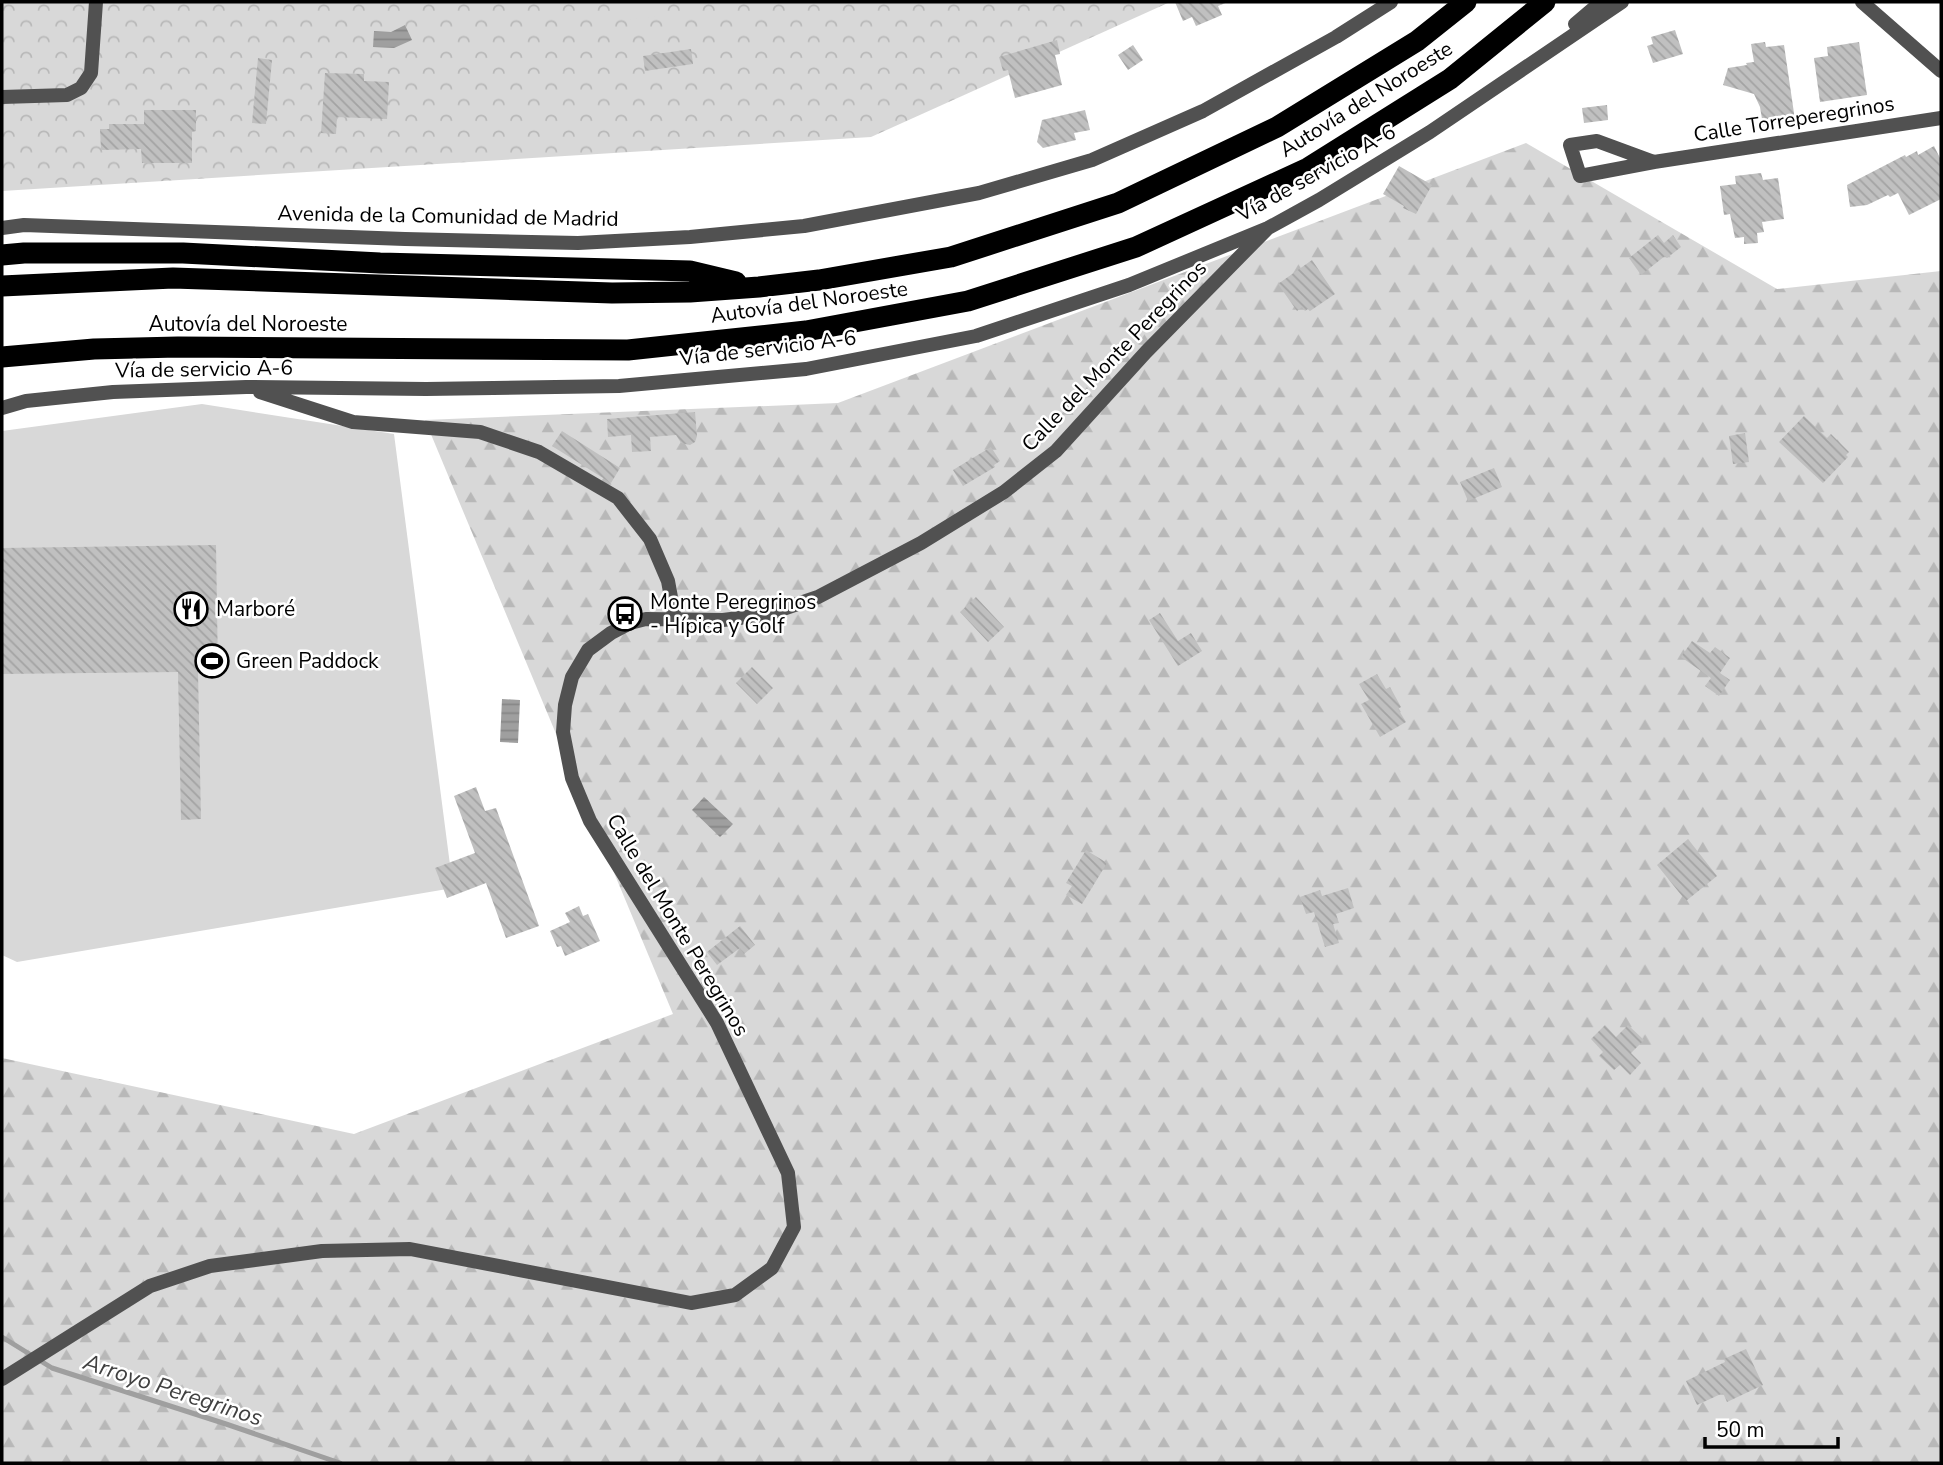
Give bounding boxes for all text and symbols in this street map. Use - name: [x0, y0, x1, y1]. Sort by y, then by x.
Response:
- street label: Autovía del Noroeste: [1274, 34, 1458, 164]
- street label: Calle Torreperegrinos: [1692, 89, 1896, 149]
- street label: Vía de servicio A-6: [1231, 118, 1401, 229]
- street label: Avenida de la Comunidad de Madrid: [277, 199, 619, 233]
- street label: Calle del Monte Peregrinos: [1015, 254, 1213, 458]
- street label: Autovía del Noroeste: [709, 274, 909, 330]
- street label: Autovía del Noroeste: [149, 310, 347, 338]
- street label: Vía de servicio A-6: [677, 323, 858, 373]
- street label: Vía de servicio A-6: [114, 353, 293, 385]
- place label: Monte Peregrinos - Hípica y Golf: [650, 588, 816, 640]
- restaurant icon: Marboré: [172, 590, 210, 628]
- place label: Marboré: [216, 595, 295, 623]
- bus stop icon: Monte Peregrinos - Hípica y Golf: [606, 595, 644, 633]
- sports icon: Green Paddock: [193, 642, 231, 680]
- place label: Green Paddock: [236, 647, 379, 675]
- street label: Calle del Monte Peregrinos: [600, 808, 756, 1042]
- water label: Arroyo Peregrinos: [79, 1346, 267, 1434]
- scale bar: [1705, 1406, 1838, 1450]
- text: 50 m: [1716, 1416, 1765, 1444]

